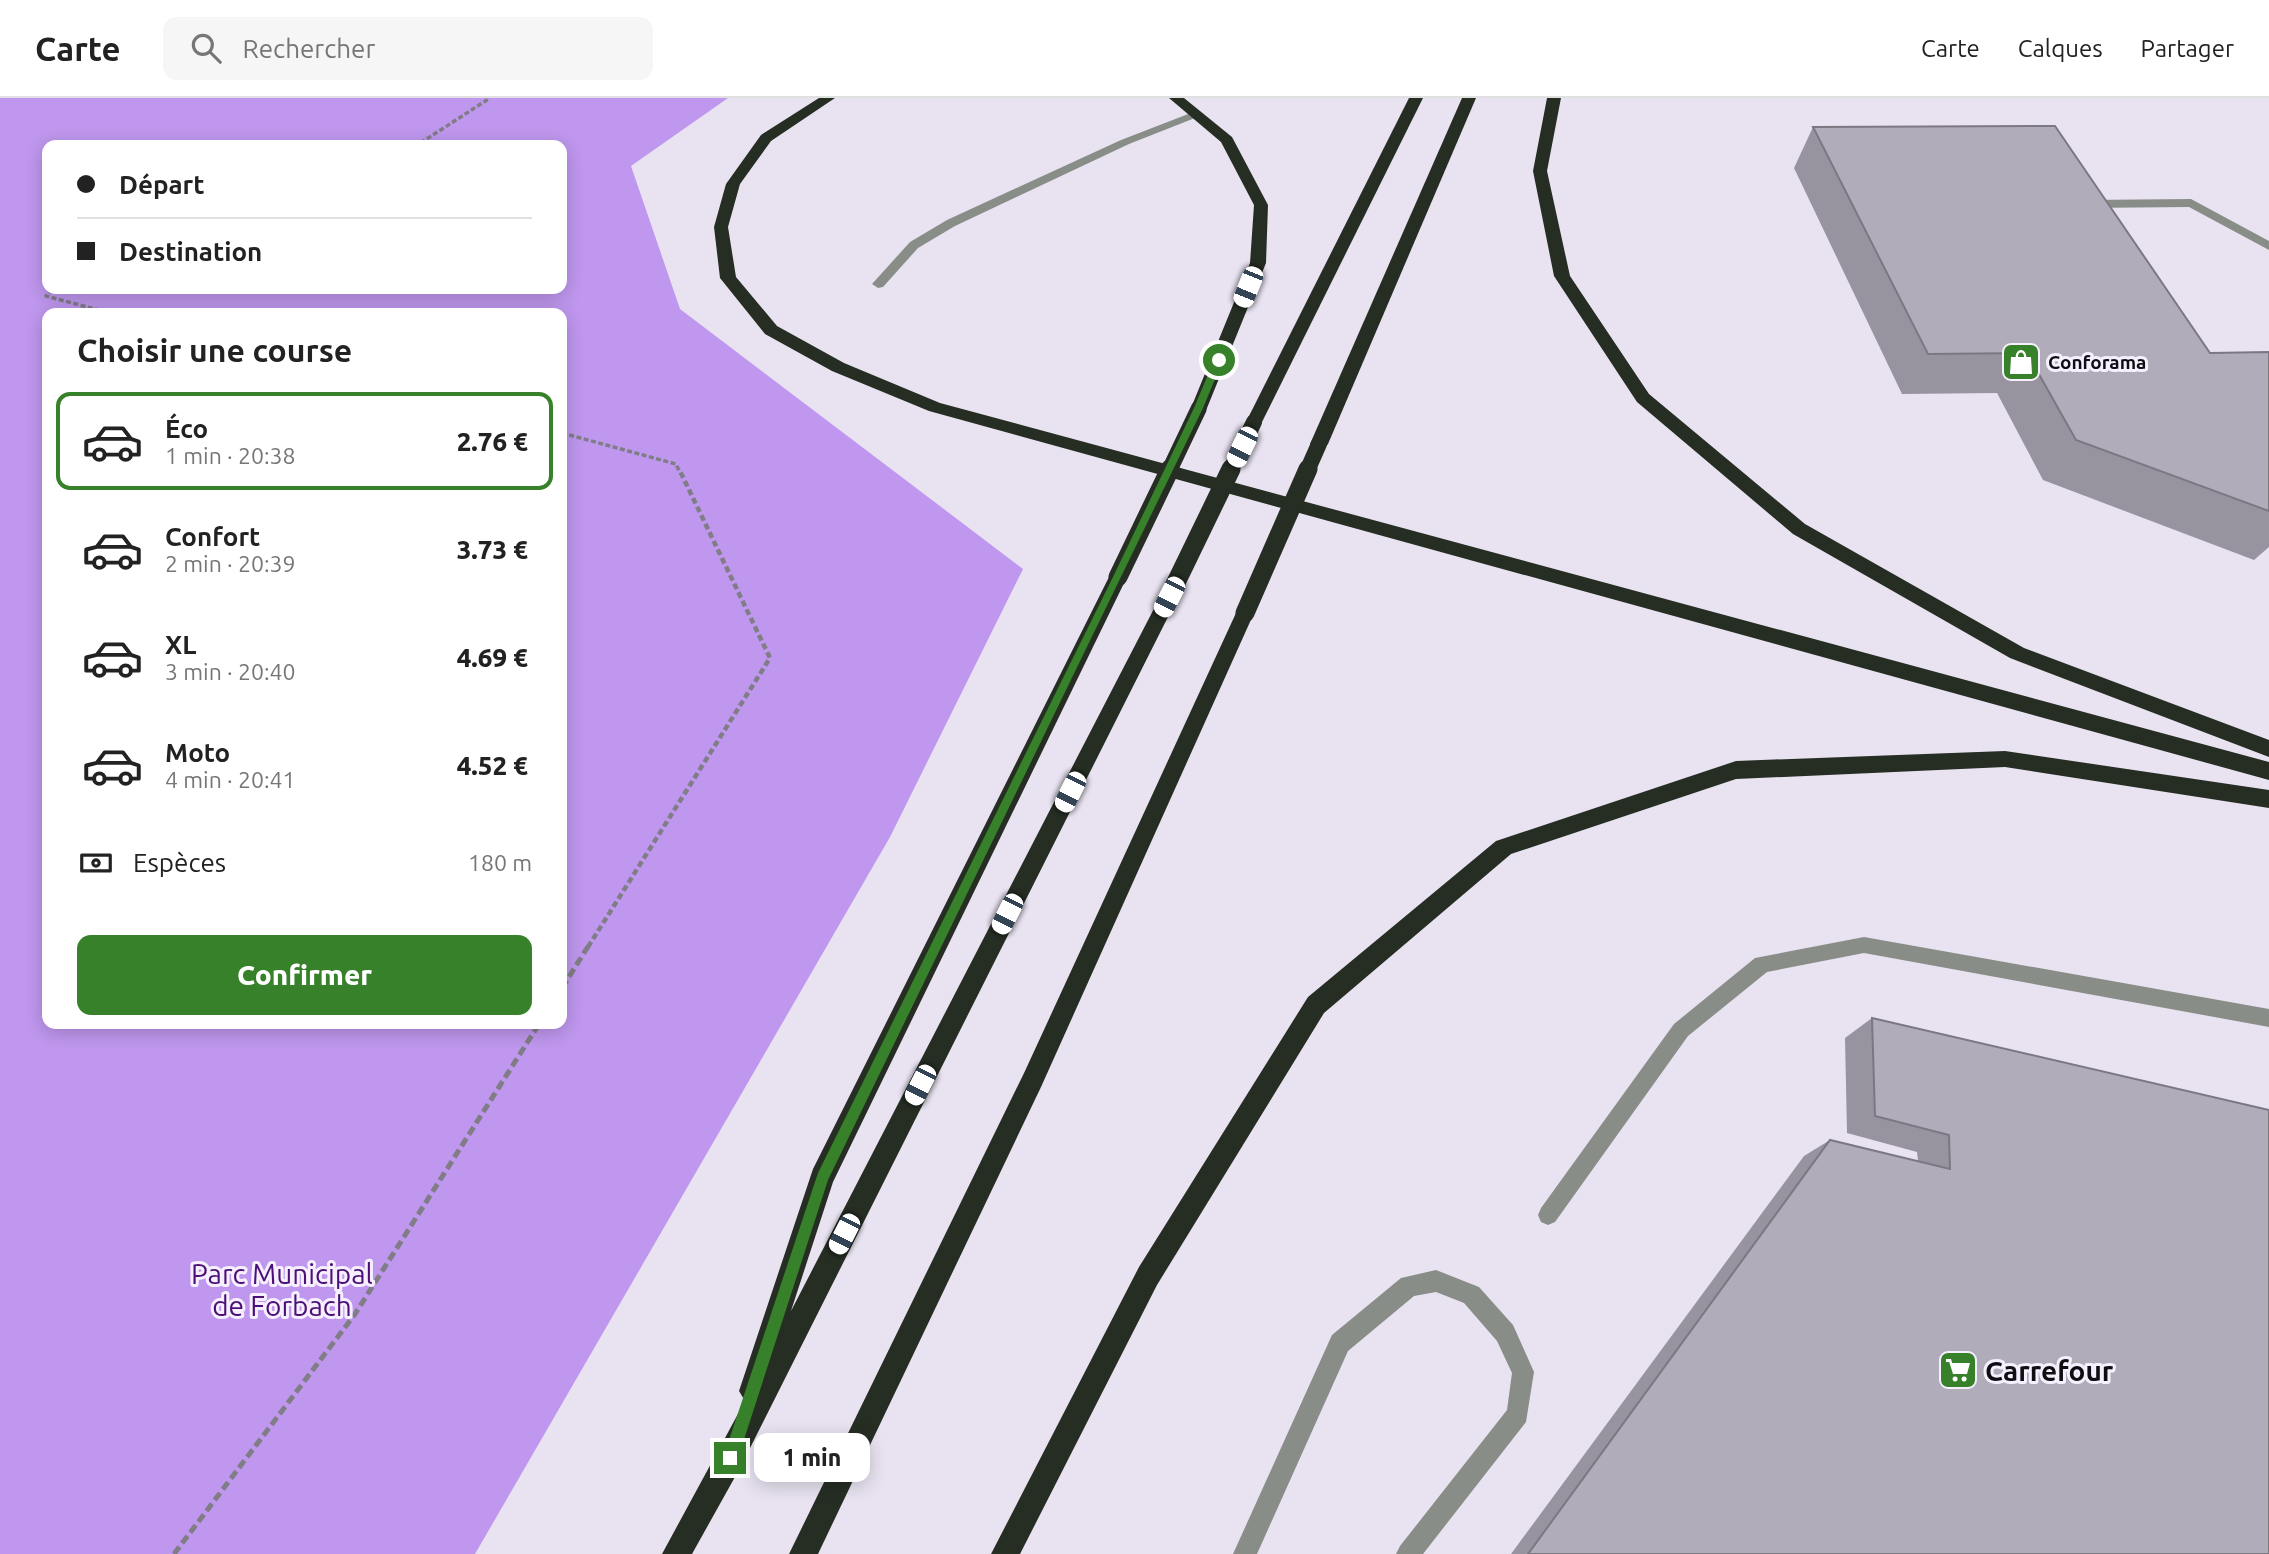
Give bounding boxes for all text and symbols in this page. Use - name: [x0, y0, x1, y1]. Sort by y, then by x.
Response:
- search box: [163, 17, 653, 80]
- icon: search: [187, 29, 225, 67]
- text: Carte: [35, 30, 121, 67]
- text: Rechercher: [243, 34, 375, 63]
- text: Carte: [1921, 35, 1980, 62]
- text: Calques: [2018, 35, 2103, 62]
- text: Partager: [2141, 35, 2234, 62]
- text: Départ: [119, 170, 205, 199]
- text: Destination: [119, 237, 262, 266]
- car: [1231, 264, 1266, 310]
- text: Choisir une course: [77, 332, 352, 368]
- shop icon: Conforama: [2000, 341, 2042, 383]
- route start: [1203, 344, 1235, 376]
- place label: Conforama: [2048, 351, 2146, 373]
- icon: car: [81, 410, 144, 473]
- text: Éco: [165, 414, 208, 443]
- car: [1224, 424, 1261, 470]
- text: 2.76 €: [457, 427, 528, 456]
- text: 1 min · 20:38: [165, 443, 296, 468]
- icon: car: [81, 518, 144, 581]
- text: Confort: [165, 522, 260, 551]
- text: 3.73 €: [457, 535, 528, 564]
- text: 2 min · 20:39: [165, 551, 296, 576]
- car: [1151, 574, 1188, 620]
- icon: car: [81, 626, 144, 689]
- text: XL: [165, 630, 196, 659]
- text: 4.69 €: [457, 643, 528, 672]
- text: 3 min · 20:40: [165, 659, 296, 684]
- icon: car: [81, 734, 144, 797]
- text: Moto: [165, 738, 230, 767]
- text: 4.52 €: [457, 751, 528, 780]
- text: 4 min · 20:41: [165, 767, 296, 792]
- car: [1052, 769, 1089, 815]
- icon: cash: [77, 844, 115, 882]
- text: Espèces: [133, 848, 226, 877]
- text: 180 m: [468, 850, 532, 875]
- car: [989, 891, 1026, 937]
- button: Confirmer: [77, 935, 532, 1015]
- car: [902, 1062, 939, 1108]
- car: [826, 1211, 863, 1257]
- park label: Parc Municipal de Forbach: [191, 1258, 373, 1321]
- supermarket icon: Carrefour: [1937, 1349, 1979, 1391]
- place label: Carrefour: [1985, 1355, 2114, 1386]
- callout: 1 min: [754, 1434, 870, 1482]
- route end: [714, 1442, 746, 1474]
- text: 1 min: [783, 1445, 841, 1470]

